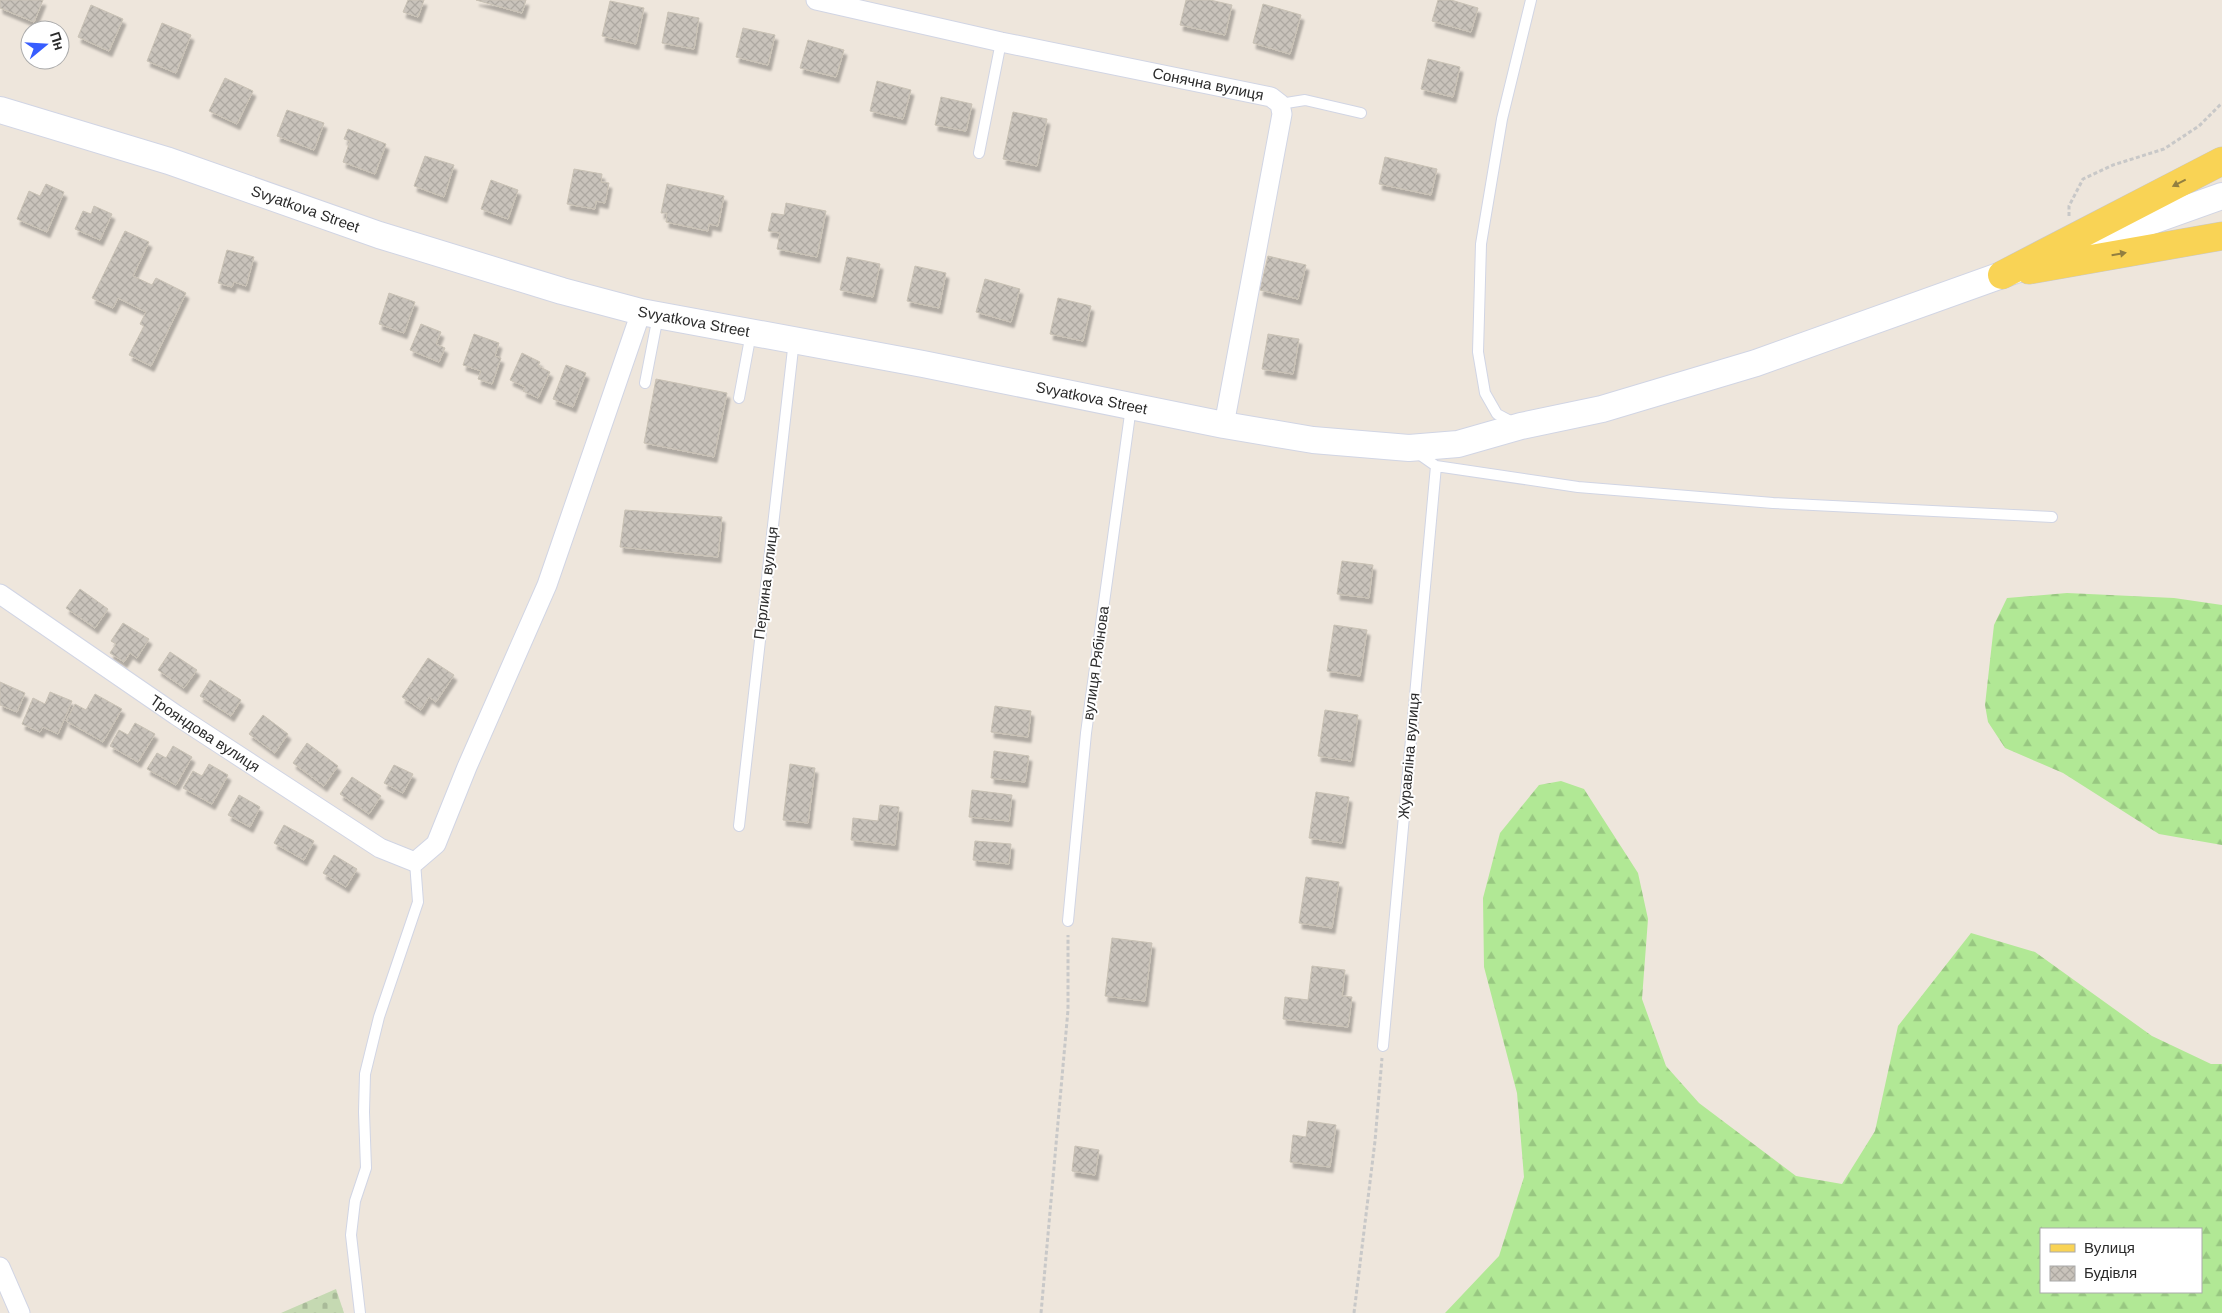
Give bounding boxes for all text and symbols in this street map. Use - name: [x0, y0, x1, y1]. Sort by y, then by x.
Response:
- north arrow: [20, 20, 70, 70]
- text: Пн: [47, 30, 68, 52]
- street label: Сонячна вулиця: [1151, 64, 1265, 103]
- one-way arrow: [2171, 179, 2186, 187]
- street label: Svyatkova Street: [249, 182, 363, 236]
- one-way arrow: [2112, 250, 2128, 258]
- street label: Svyatkova Street: [637, 303, 752, 340]
- street label: Svyatkova Street: [1034, 378, 1150, 417]
- street label: Перлина вулиця: [750, 526, 781, 640]
- street label: вулиця Рябінова: [1079, 604, 1112, 721]
- street label: Трояндова вулиця: [147, 691, 263, 775]
- street label: Журавліна вулиця: [1395, 692, 1422, 820]
- legend: [2040, 1228, 2202, 1293]
- text: Вулиця: [2084, 1239, 2135, 1256]
- text: Будівля: [2084, 1264, 2137, 1281]

